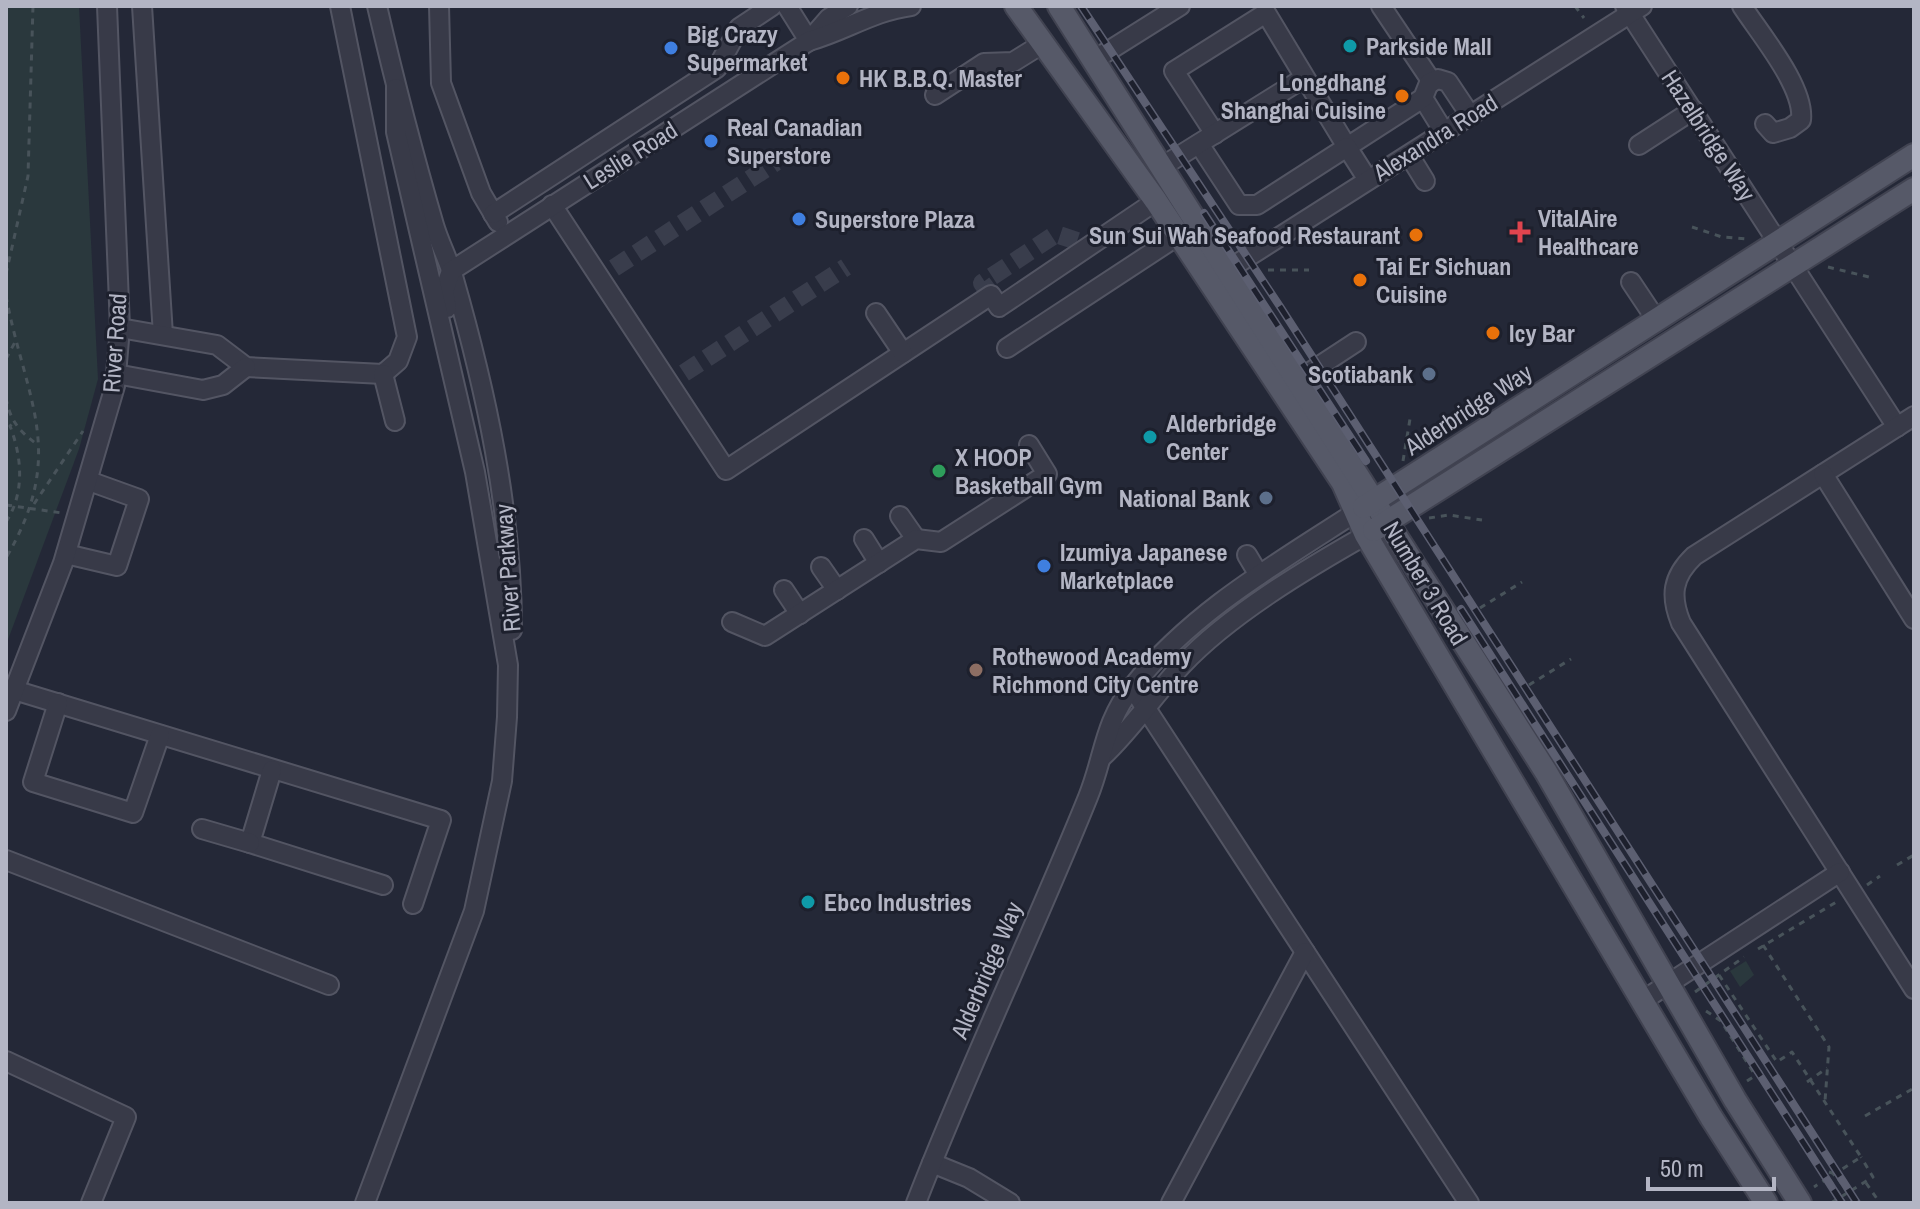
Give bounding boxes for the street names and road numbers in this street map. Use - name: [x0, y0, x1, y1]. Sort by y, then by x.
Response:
- street label: Hazelbridge Way: [1655, 63, 1763, 207]
- street label: Alexandra Road: [1366, 86, 1503, 188]
- street label: Leslie Road: [577, 114, 683, 196]
- street label: River Road: [95, 292, 133, 394]
- street label: Alderbridge Way: [1397, 356, 1538, 463]
- street label: River Parkway: [487, 503, 527, 633]
- street label: Number 3 Road: [1377, 515, 1475, 651]
- street label: Alderbridge Way: [942, 896, 1029, 1044]

